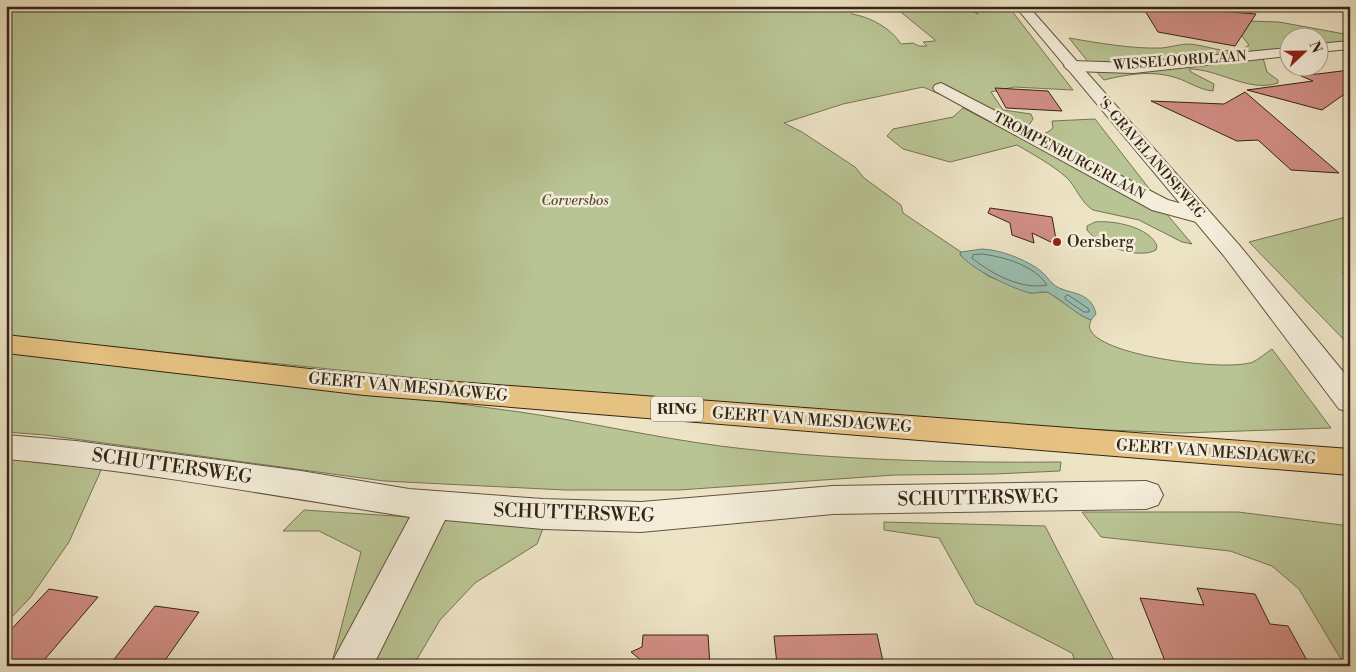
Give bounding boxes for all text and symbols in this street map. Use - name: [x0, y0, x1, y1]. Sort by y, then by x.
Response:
- north arrow: [1278, 28, 1328, 78]
- text: N: [1305, 39, 1326, 56]
- street label: WISSELOORDLAAN: [1112, 47, 1248, 75]
- street label: 'S-GRAVELANDSEWEG: [1093, 94, 1209, 223]
- street label: TROMPENBURGERLAAN: [990, 108, 1149, 204]
- park label: Corversbos: [541, 192, 609, 210]
- place label: Oersberg: [1067, 232, 1134, 252]
- marker: Oersberg: [1051, 236, 1063, 248]
- street label: GEERT VAN MESDAGWEG: [307, 368, 509, 406]
- road number: RING: [651, 396, 703, 422]
- street label: GEERT VAN MESDAGWEG: [711, 403, 913, 437]
- street label: GEERT VAN MESDAGWEG: [1115, 435, 1317, 469]
- street label: SCHUTTERSWEG: [90, 443, 254, 489]
- street label: SCHUTTERSWEG: [897, 485, 1059, 511]
- street label: SCHUTTERSWEG: [493, 498, 655, 528]

